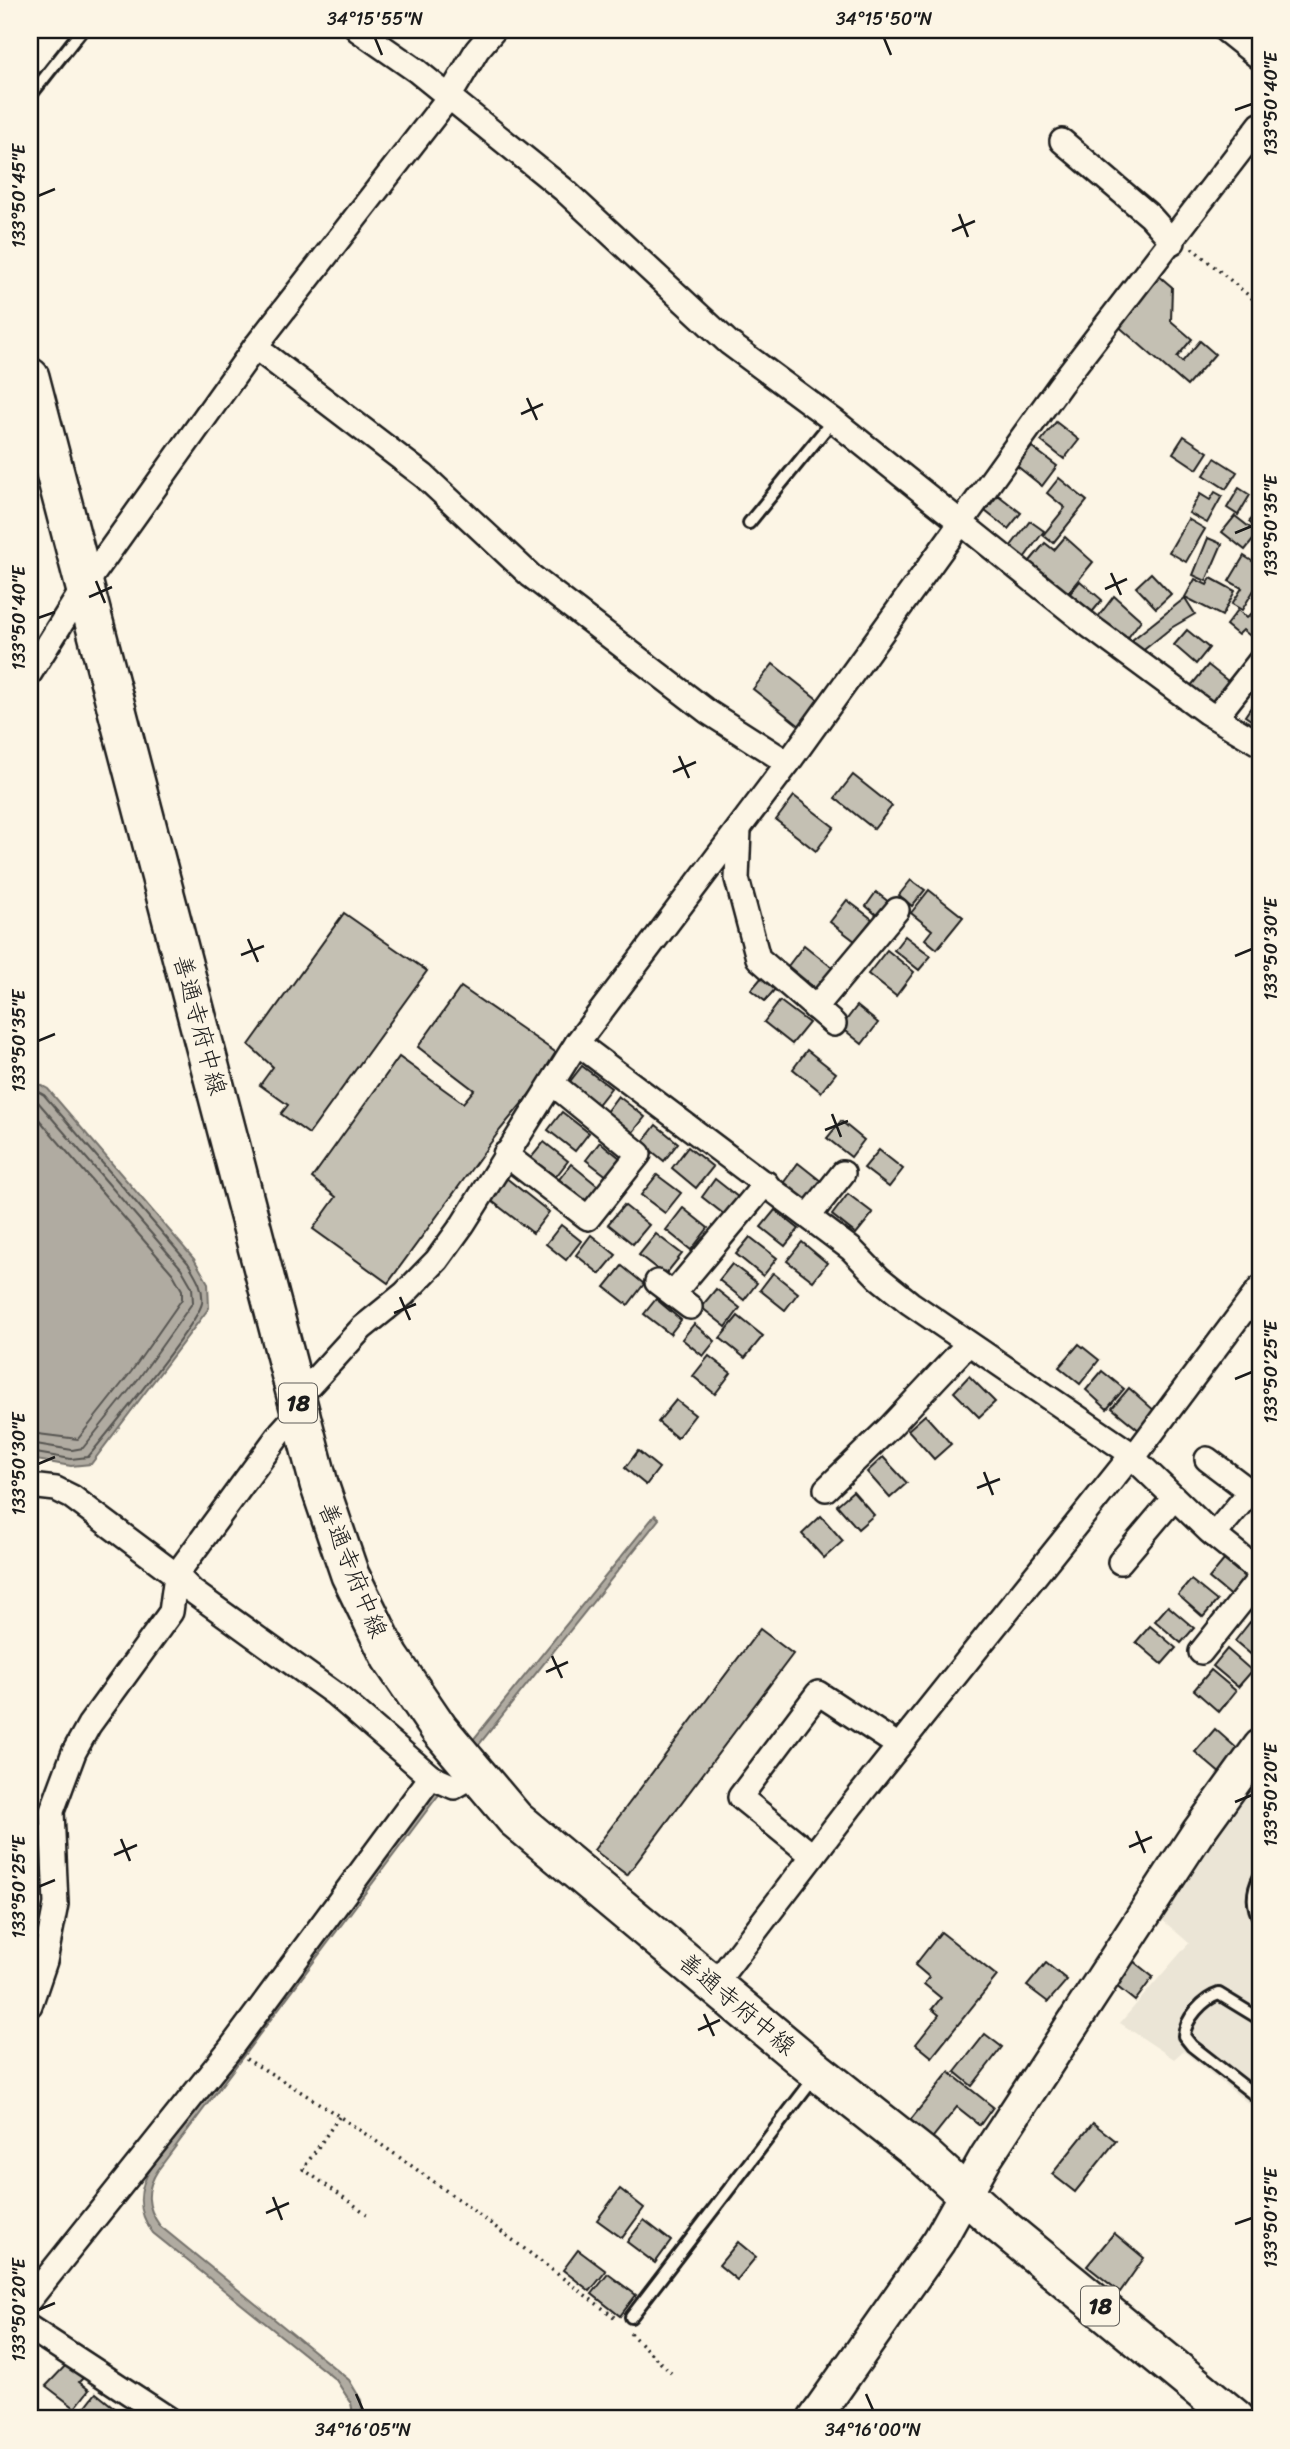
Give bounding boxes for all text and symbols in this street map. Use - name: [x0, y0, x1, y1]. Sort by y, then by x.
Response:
- text: 34°15'55"N: [327, 3, 424, 35]
- text: 34°15'50"N: [836, 3, 933, 35]
- text: 133°50'40"E: [1255, 51, 1287, 156]
- text: 133°50'45"E: [3, 143, 35, 248]
- text: 133°50'35"E: [1255, 474, 1287, 577]
- text: 133°50'40"E: [3, 565, 35, 670]
- text: 133°50'30"E: [1255, 897, 1287, 1000]
- street label: 善通寺府中線: [161, 950, 239, 1100]
- text: 133°50'35"E: [3, 989, 35, 1092]
- text: 133°50'25"E: [1255, 1319, 1287, 1424]
- road number: 18: [279, 1384, 317, 1422]
- text: 133°50'30"E: [3, 1412, 35, 1515]
- street label: 善通寺府中線: [307, 1495, 399, 1645]
- text: 133°50'20"E: [1255, 1742, 1287, 1847]
- text: 133°50'25"E: [3, 1834, 35, 1939]
- street label: 善通寺府中線: [668, 1942, 806, 2066]
- text: 133°50'15"E: [1255, 2167, 1287, 2268]
- text: 133°50'20"E: [3, 2257, 35, 2362]
- road number: 18: [1081, 2286, 1119, 2326]
- text: 34°16'05"N: [315, 2414, 411, 2446]
- text: 34°16'00"N: [825, 2414, 922, 2446]

